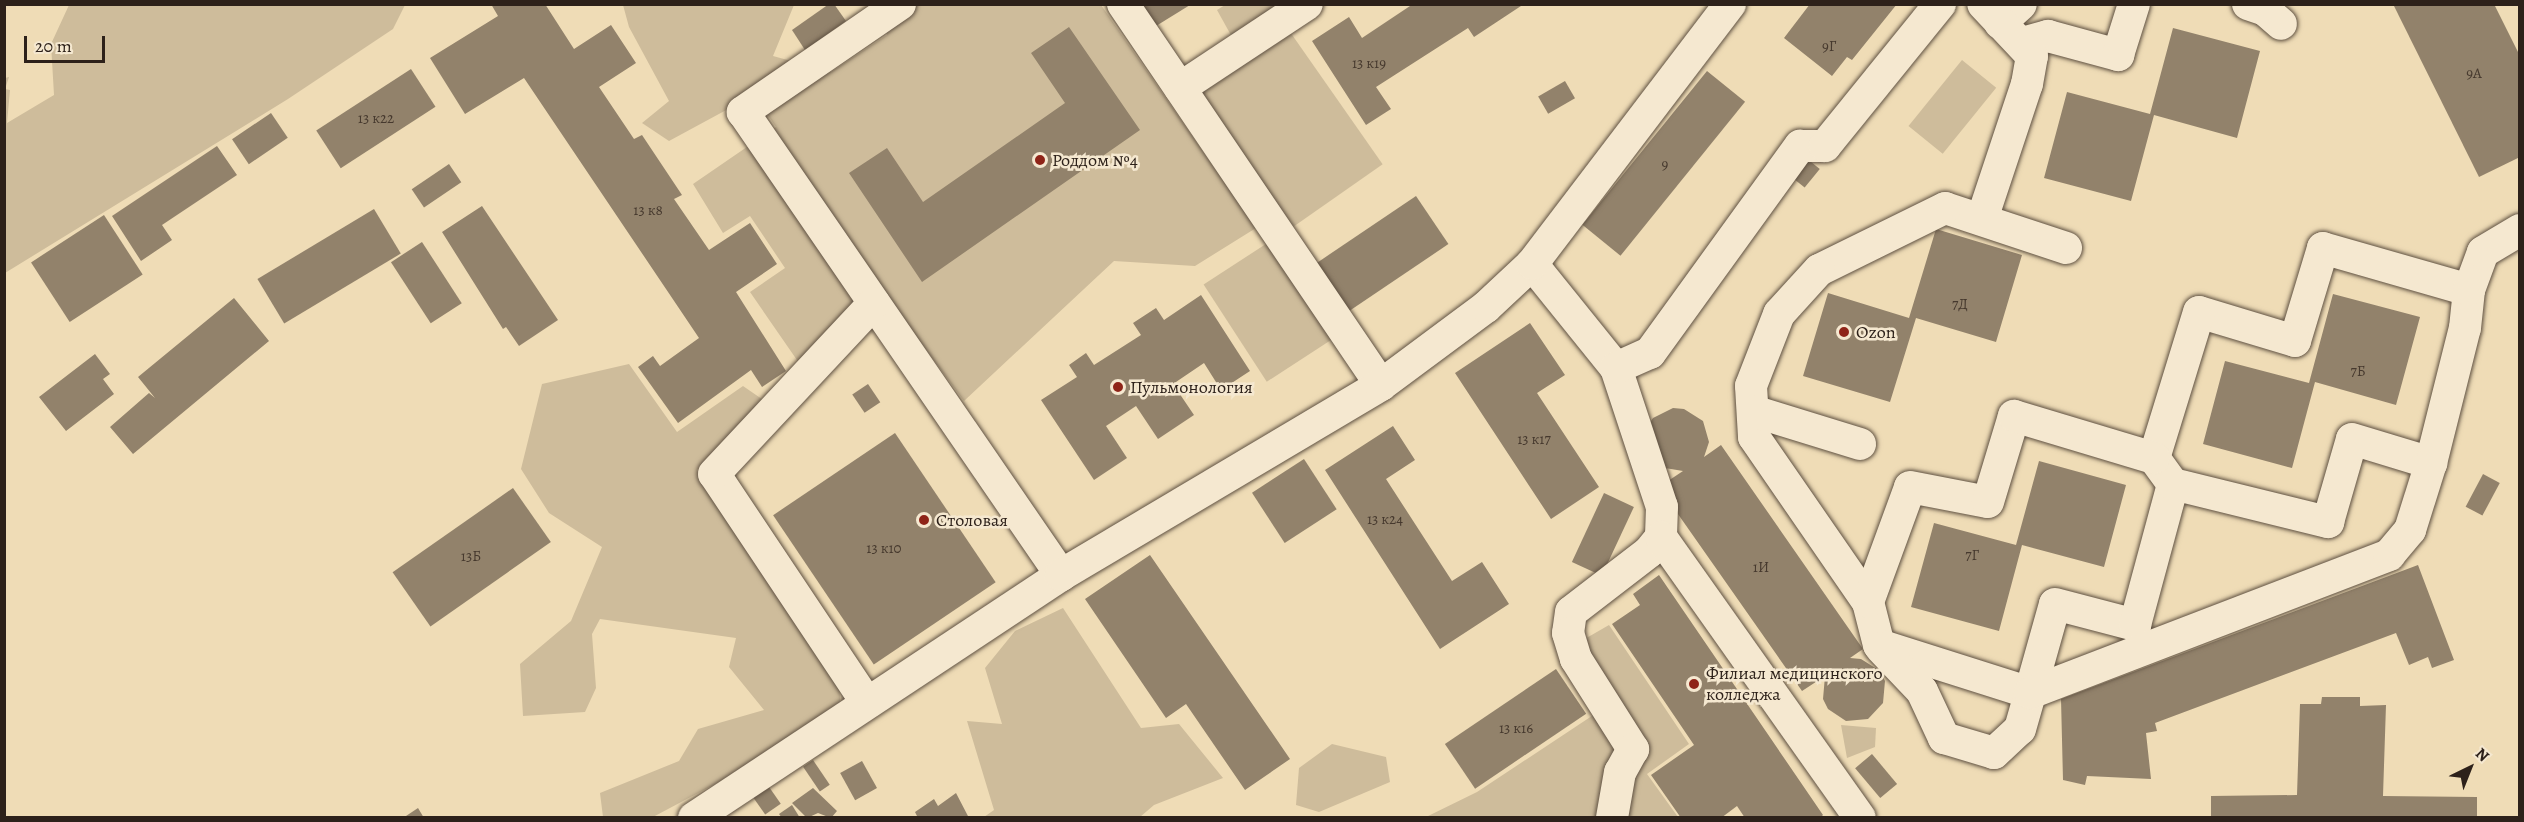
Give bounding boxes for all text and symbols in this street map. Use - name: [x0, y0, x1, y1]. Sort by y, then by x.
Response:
- scale bar: [27, 24, 108, 62]
- text: 20 m: [35, 34, 72, 58]
- house number: 9Г: [1822, 38, 1836, 56]
- house number: 13 к19: [1352, 55, 1386, 73]
- house number: 9А: [2466, 65, 2482, 83]
- house number: 13 к22: [358, 110, 394, 128]
- place label: Роддом №4: [1052, 149, 1138, 171]
- marker: Роддом №4: [1033, 153, 1047, 167]
- house number: 9: [1662, 156, 1668, 174]
- house number: 13 к8: [633, 202, 663, 220]
- house number: 7Д: [1952, 296, 1968, 314]
- place label: Ozon: [1856, 321, 1896, 343]
- marker: Ozon: [1837, 325, 1851, 339]
- house number: 7Б: [2350, 363, 2366, 381]
- place label: Пульмонология: [1130, 376, 1253, 398]
- marker: Пульмонология: [1111, 380, 1125, 394]
- house number: 13 к17: [1517, 431, 1551, 449]
- place label: Столовая: [936, 509, 1008, 531]
- house number: 13 к24: [1367, 511, 1403, 529]
- marker: Столовая: [917, 513, 931, 527]
- house number: 13 к10: [866, 540, 902, 558]
- house number: 7Г: [1965, 547, 1979, 565]
- house number: 13Б: [461, 548, 481, 566]
- house number: 1И: [1753, 559, 1769, 577]
- place label: Филиал медицинского колледжа: [1706, 663, 1883, 706]
- marker: Филиал медицинского колледжа: [1687, 677, 1701, 691]
- house number: 13 к16: [1499, 720, 1533, 738]
- north arrow: [2440, 738, 2500, 798]
- text: N: [2471, 743, 2494, 767]

